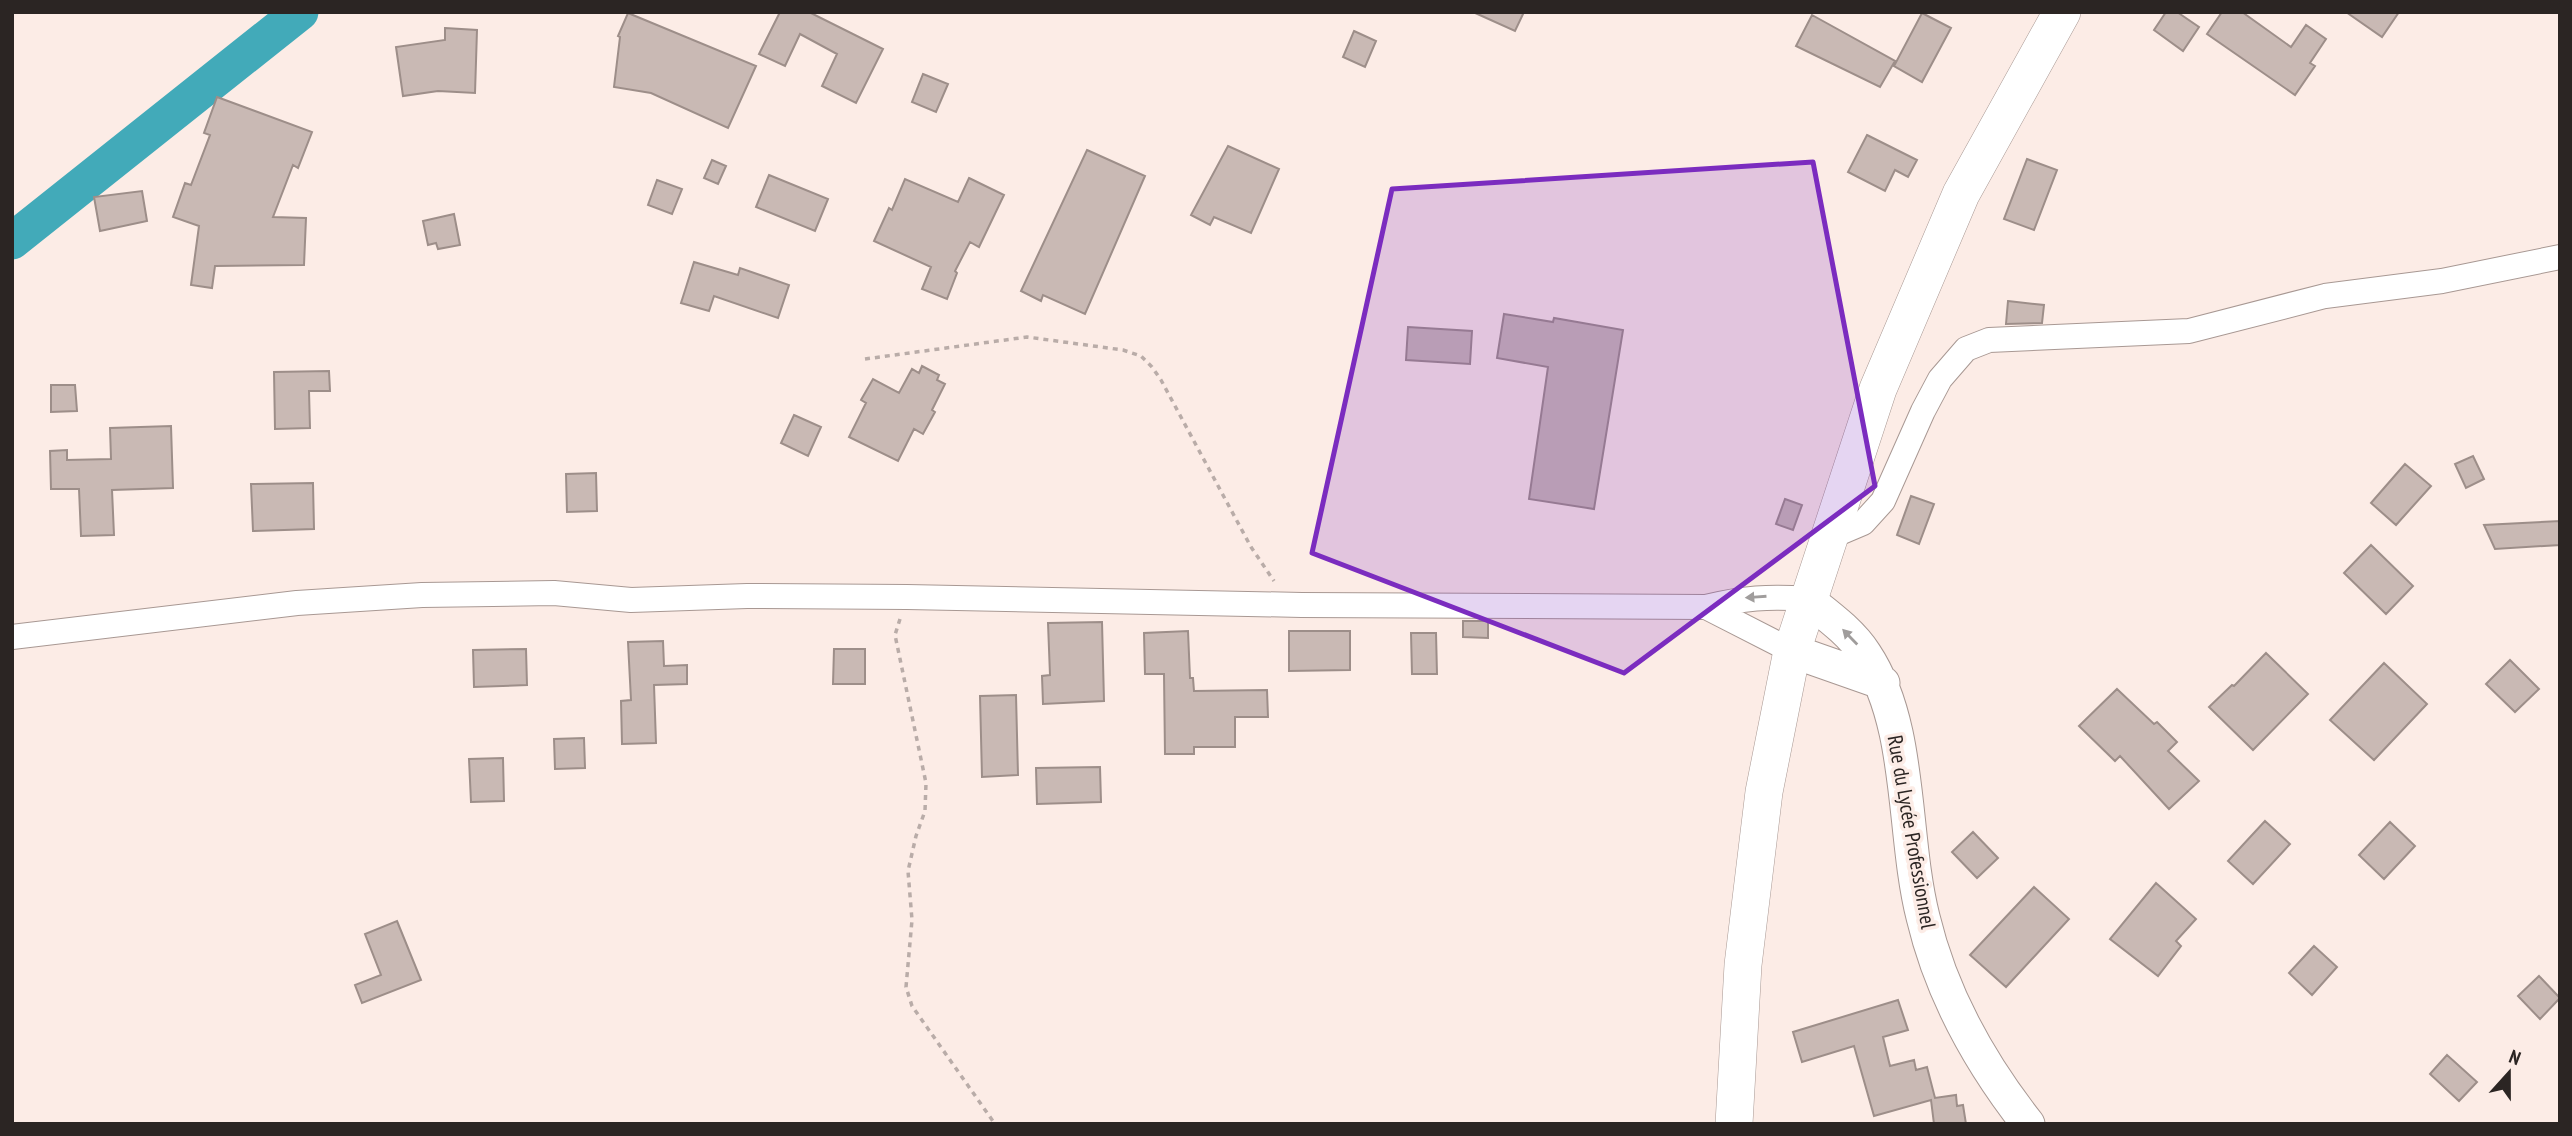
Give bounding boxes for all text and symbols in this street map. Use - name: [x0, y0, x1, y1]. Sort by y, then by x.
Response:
- one-way arrow: [1745, 592, 1767, 603]
- one-way arrow: [1842, 629, 1858, 645]
- street label: Rue du Lycée Professionnel: [1882, 733, 1942, 931]
- north arrow: [2474, 1038, 2544, 1108]
- text: N: [2506, 1044, 2524, 1070]

